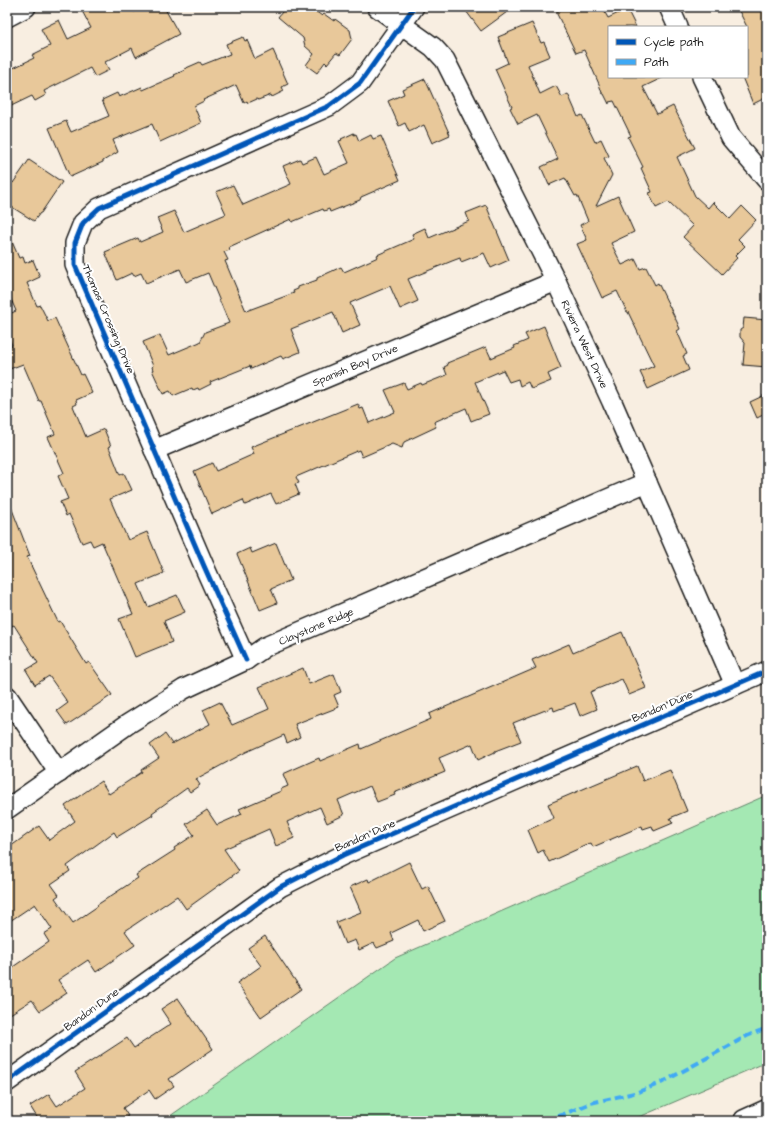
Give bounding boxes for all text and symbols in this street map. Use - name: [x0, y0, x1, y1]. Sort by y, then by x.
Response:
- legend: [608, 26, 748, 78]
- text: Cycle path: [644, 34, 703, 52]
- text: Path: [644, 54, 669, 71]
- street label: Thomas Crossing Drive: [78, 262, 138, 377]
- street label: Riviera West Drive: [557, 297, 612, 391]
- street label: Spanish Bay Drive: [310, 341, 401, 391]
- street label: Claystone Ridge: [276, 604, 356, 650]
- street label: Bandon Dune: [629, 687, 695, 726]
- street label: Bandon Dune: [333, 815, 398, 855]
- street label: Bandon Dune: [61, 984, 122, 1035]

